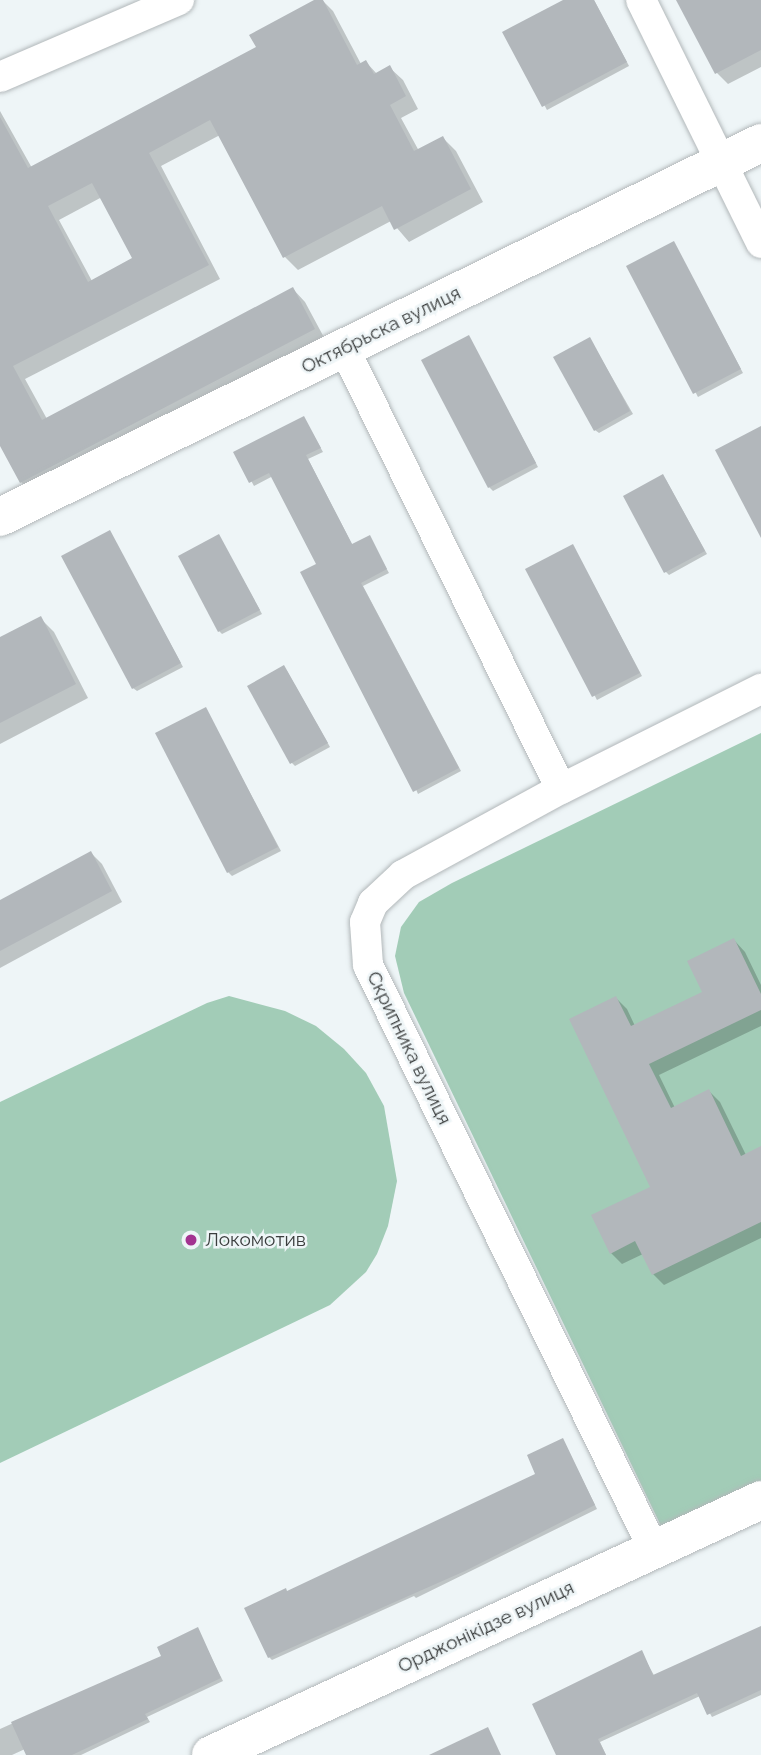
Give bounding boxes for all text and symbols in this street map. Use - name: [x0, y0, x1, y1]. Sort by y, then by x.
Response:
- street label: Октябрьска вулиця: [298, 282, 464, 378]
- street label: Скрипника вулиця: [362, 968, 456, 1128]
- place label: Локомотив: [205, 1229, 306, 1251]
- marker: Локомотив: [183, 1232, 199, 1248]
- street label: Орджонікідзе вулиця: [394, 1576, 578, 1678]

